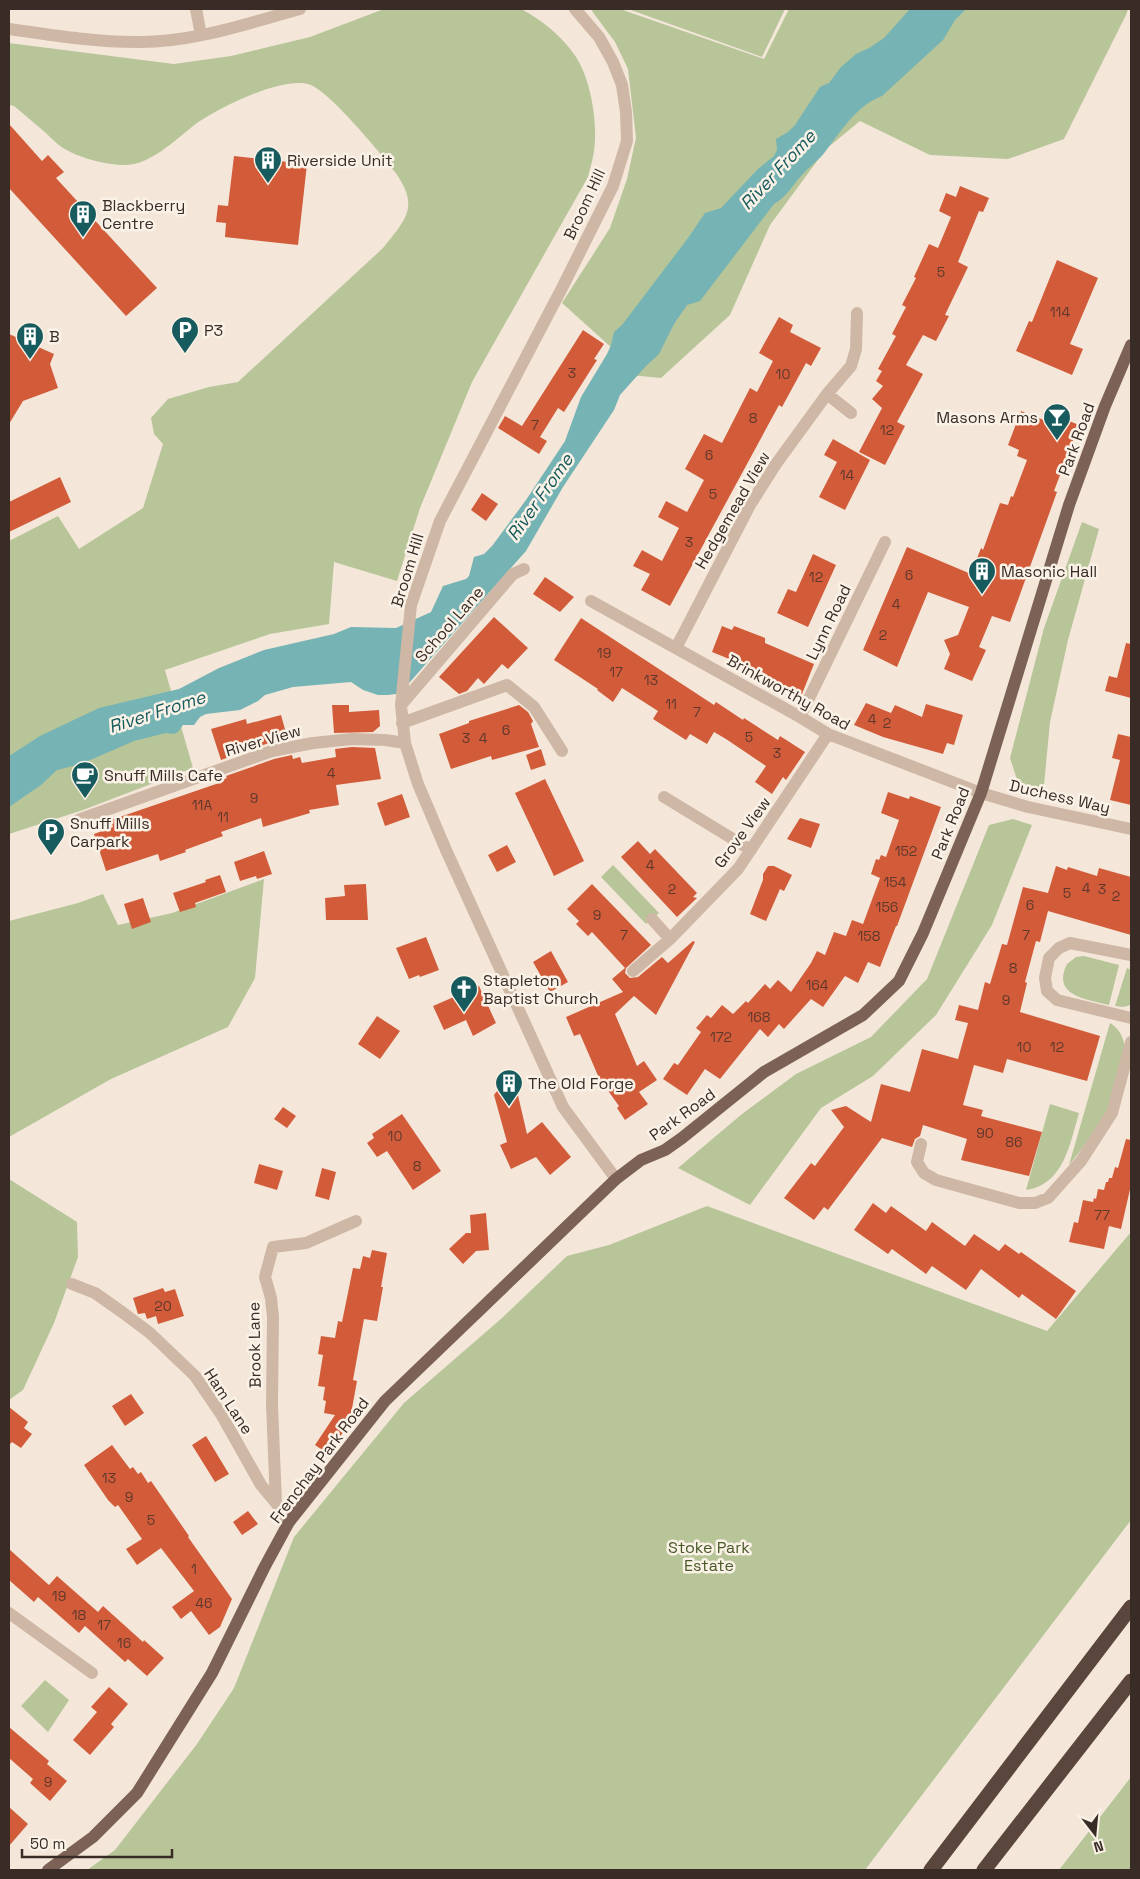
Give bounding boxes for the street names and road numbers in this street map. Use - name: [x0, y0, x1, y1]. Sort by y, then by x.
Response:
- street label: Broom Hill: [559, 165, 610, 243]
- street label: Park Road: [1053, 400, 1099, 479]
- street label: Hedgemead View: [690, 448, 775, 573]
- street label: Broom Hill: [386, 531, 429, 610]
- street label: Lynn Road: [801, 581, 856, 663]
- street label: School Lane: [411, 582, 488, 667]
- street label: Brinkworthy Road: [723, 650, 854, 735]
- street label: River View: [223, 720, 303, 761]
- street label: Duchess Way: [1007, 775, 1112, 818]
- street label: Park Road: [926, 784, 975, 863]
- street label: Grove View: [709, 792, 775, 872]
- street label: Park Road: [645, 1083, 719, 1145]
- street label: Brook Lane: [243, 1302, 266, 1388]
- street label: Ham Lane: [199, 1364, 258, 1438]
- street label: Frenchay Park Road: [265, 1393, 374, 1528]

